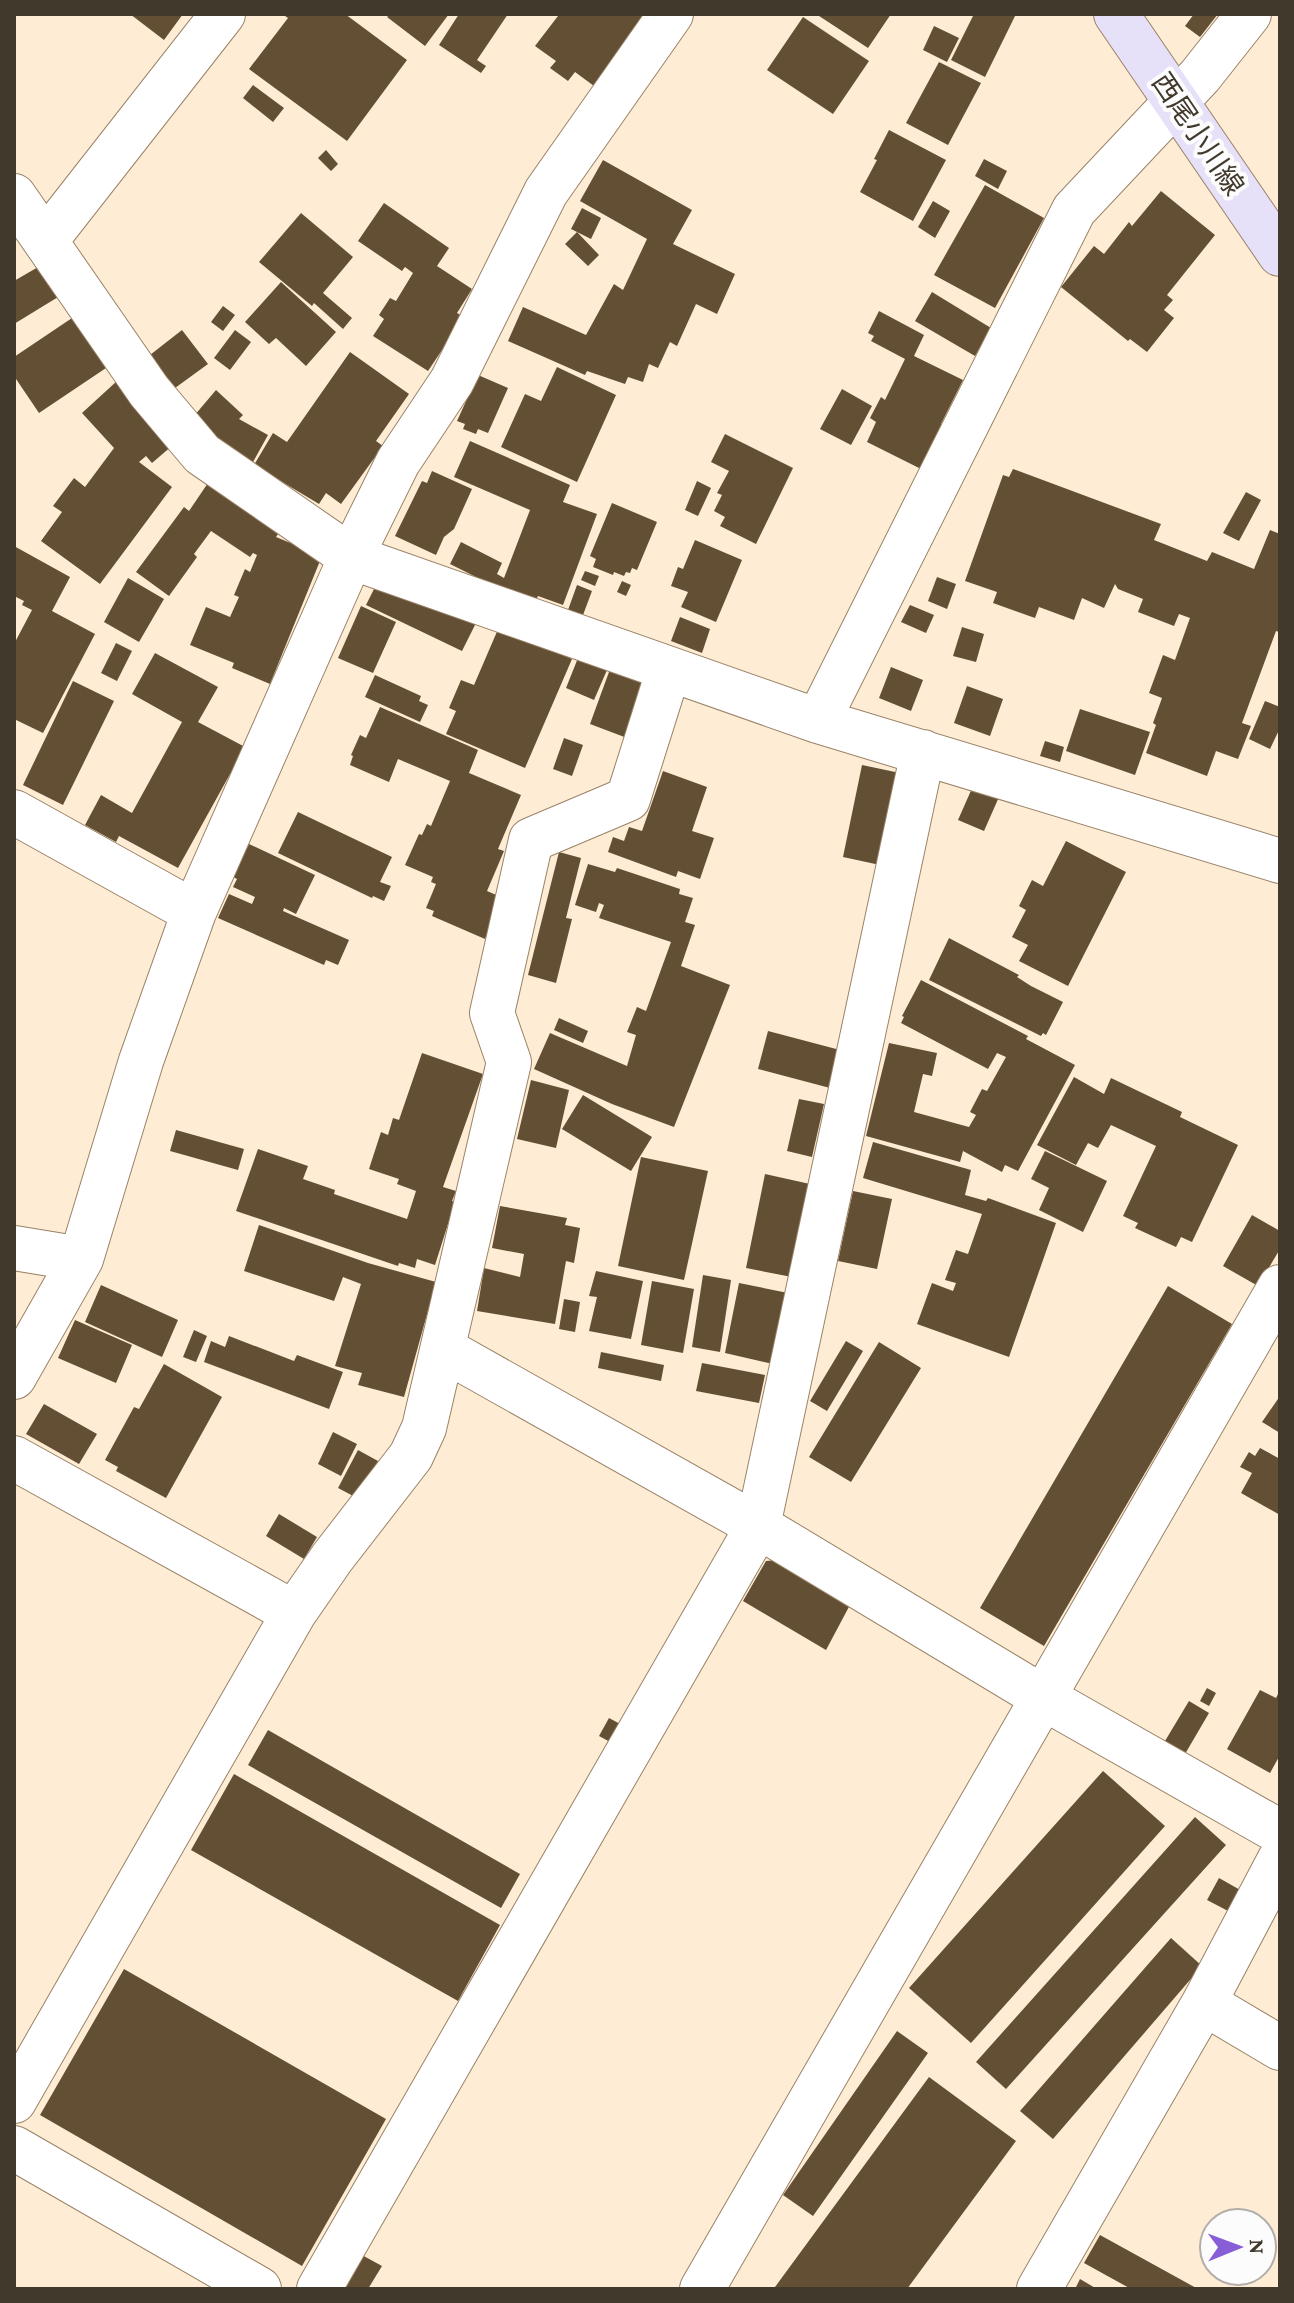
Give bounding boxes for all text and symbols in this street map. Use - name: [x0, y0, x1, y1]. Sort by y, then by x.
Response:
- street label: 西尾小川線: [1146, 67, 1250, 201]
- north arrow: [1198, 2207, 1278, 2287]
- text: N: [1245, 2239, 1270, 2254]

